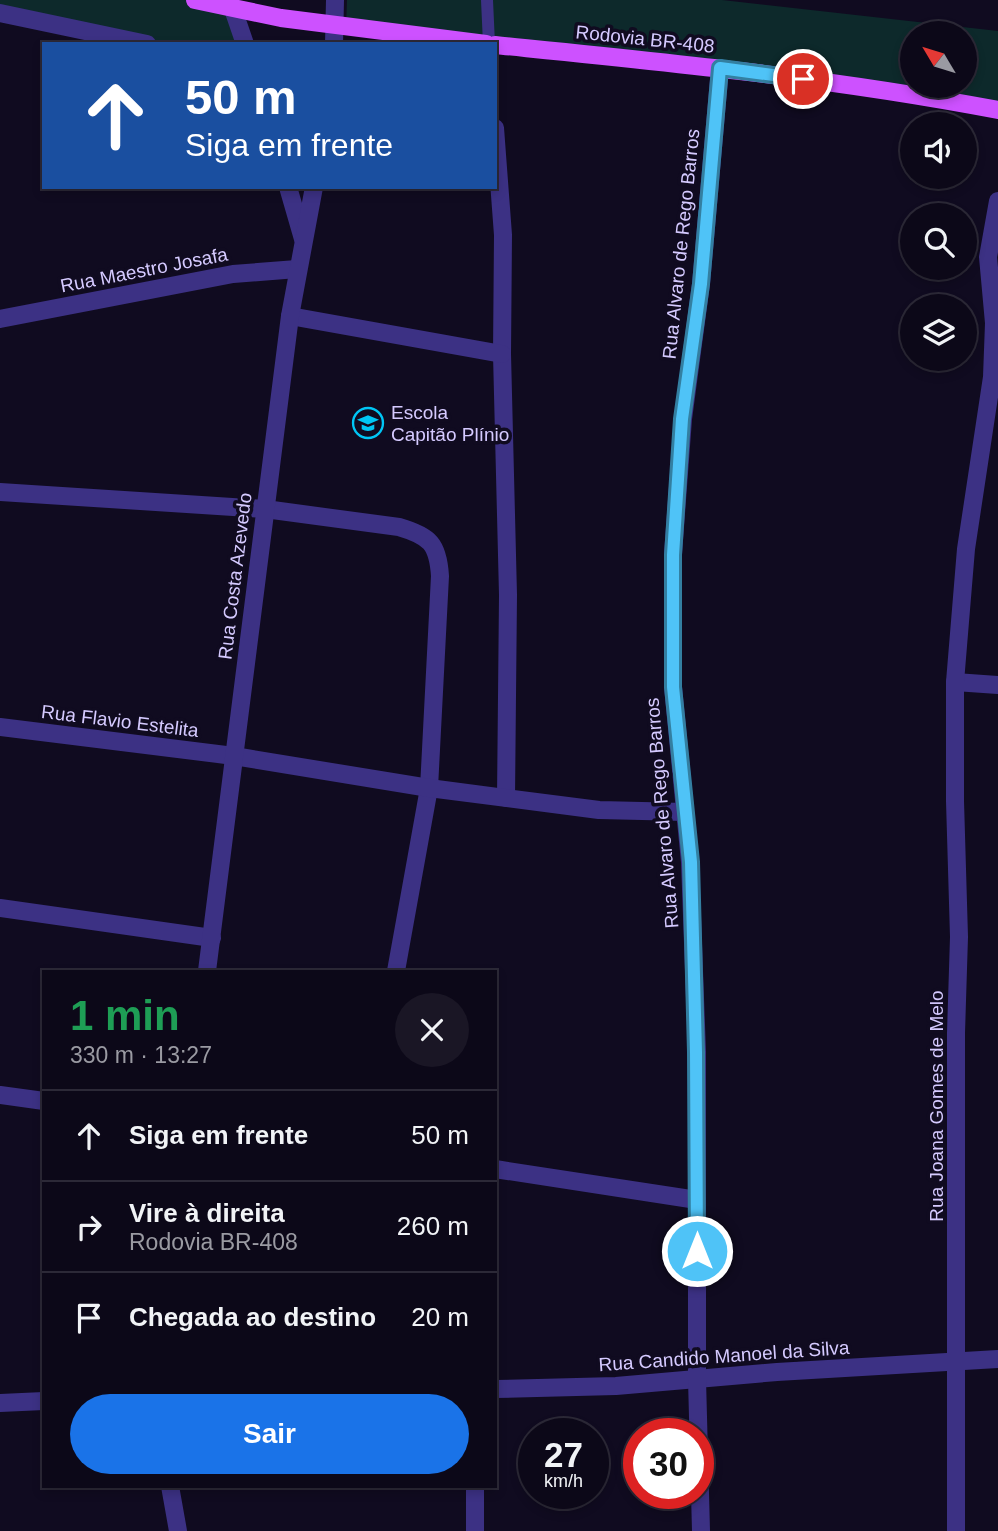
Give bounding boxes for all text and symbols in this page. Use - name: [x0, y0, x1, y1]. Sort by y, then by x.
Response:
- street label: Rodovia BR-408: [575, 21, 715, 57]
- north arrow: [900, 21, 976, 98]
- map controls: [900, 21, 977, 371]
- pin: [773, 49, 833, 109]
- icon: arrive: [784, 60, 822, 98]
- icon: ahead: [70, 70, 161, 161]
- text: 50 m: [185, 70, 297, 124]
- button: sound: [900, 112, 977, 189]
- text: Siga em frente: [185, 127, 393, 163]
- street label: Rua Alvaro de Rego Barros: [658, 128, 704, 360]
- button: search: [900, 203, 977, 280]
- street label: Rua Maestro Josafa: [59, 243, 230, 297]
- button: layers: [900, 294, 977, 371]
- place label: Escola Capitão Plínio: [391, 402, 509, 445]
- school or university icon: Escola Capitão Plínio: [351, 406, 385, 440]
- street label: Rua Costa Azevedo: [214, 491, 256, 661]
- street label: Rua Alvaro de Rego Barros: [641, 697, 683, 929]
- street label: Rua Flavio Estelita: [40, 701, 200, 741]
- street label: Rua Joana Gomes de Melo: [926, 990, 947, 1222]
- text: 1 min: [70, 992, 180, 1039]
- button: close: [395, 993, 469, 1067]
- text: 330 m · 13:27: [70, 1042, 212, 1068]
- icon: ahead: [70, 1117, 108, 1155]
- text: Siga em frente: [129, 1120, 308, 1150]
- text: 50 m: [411, 1120, 469, 1150]
- text: Vire à direita: [129, 1198, 285, 1228]
- icon: right: [70, 1208, 108, 1246]
- text: 260 m: [397, 1211, 469, 1241]
- position arrow: [660, 1214, 734, 1288]
- text: Rodovia BR-408: [129, 1229, 298, 1255]
- icon: arrive: [70, 1299, 108, 1337]
- text: Chegada ao destino: [129, 1302, 376, 1332]
- text: 20 m: [411, 1302, 469, 1332]
- street label: Rua Candido Manoel da Silva: [598, 1337, 851, 1375]
- button: Sair: [70, 1394, 469, 1474]
- speed limit sign: 30: [623, 1418, 714, 1509]
- text: 27: [544, 1435, 583, 1474]
- text: km/h: [544, 1471, 583, 1491]

